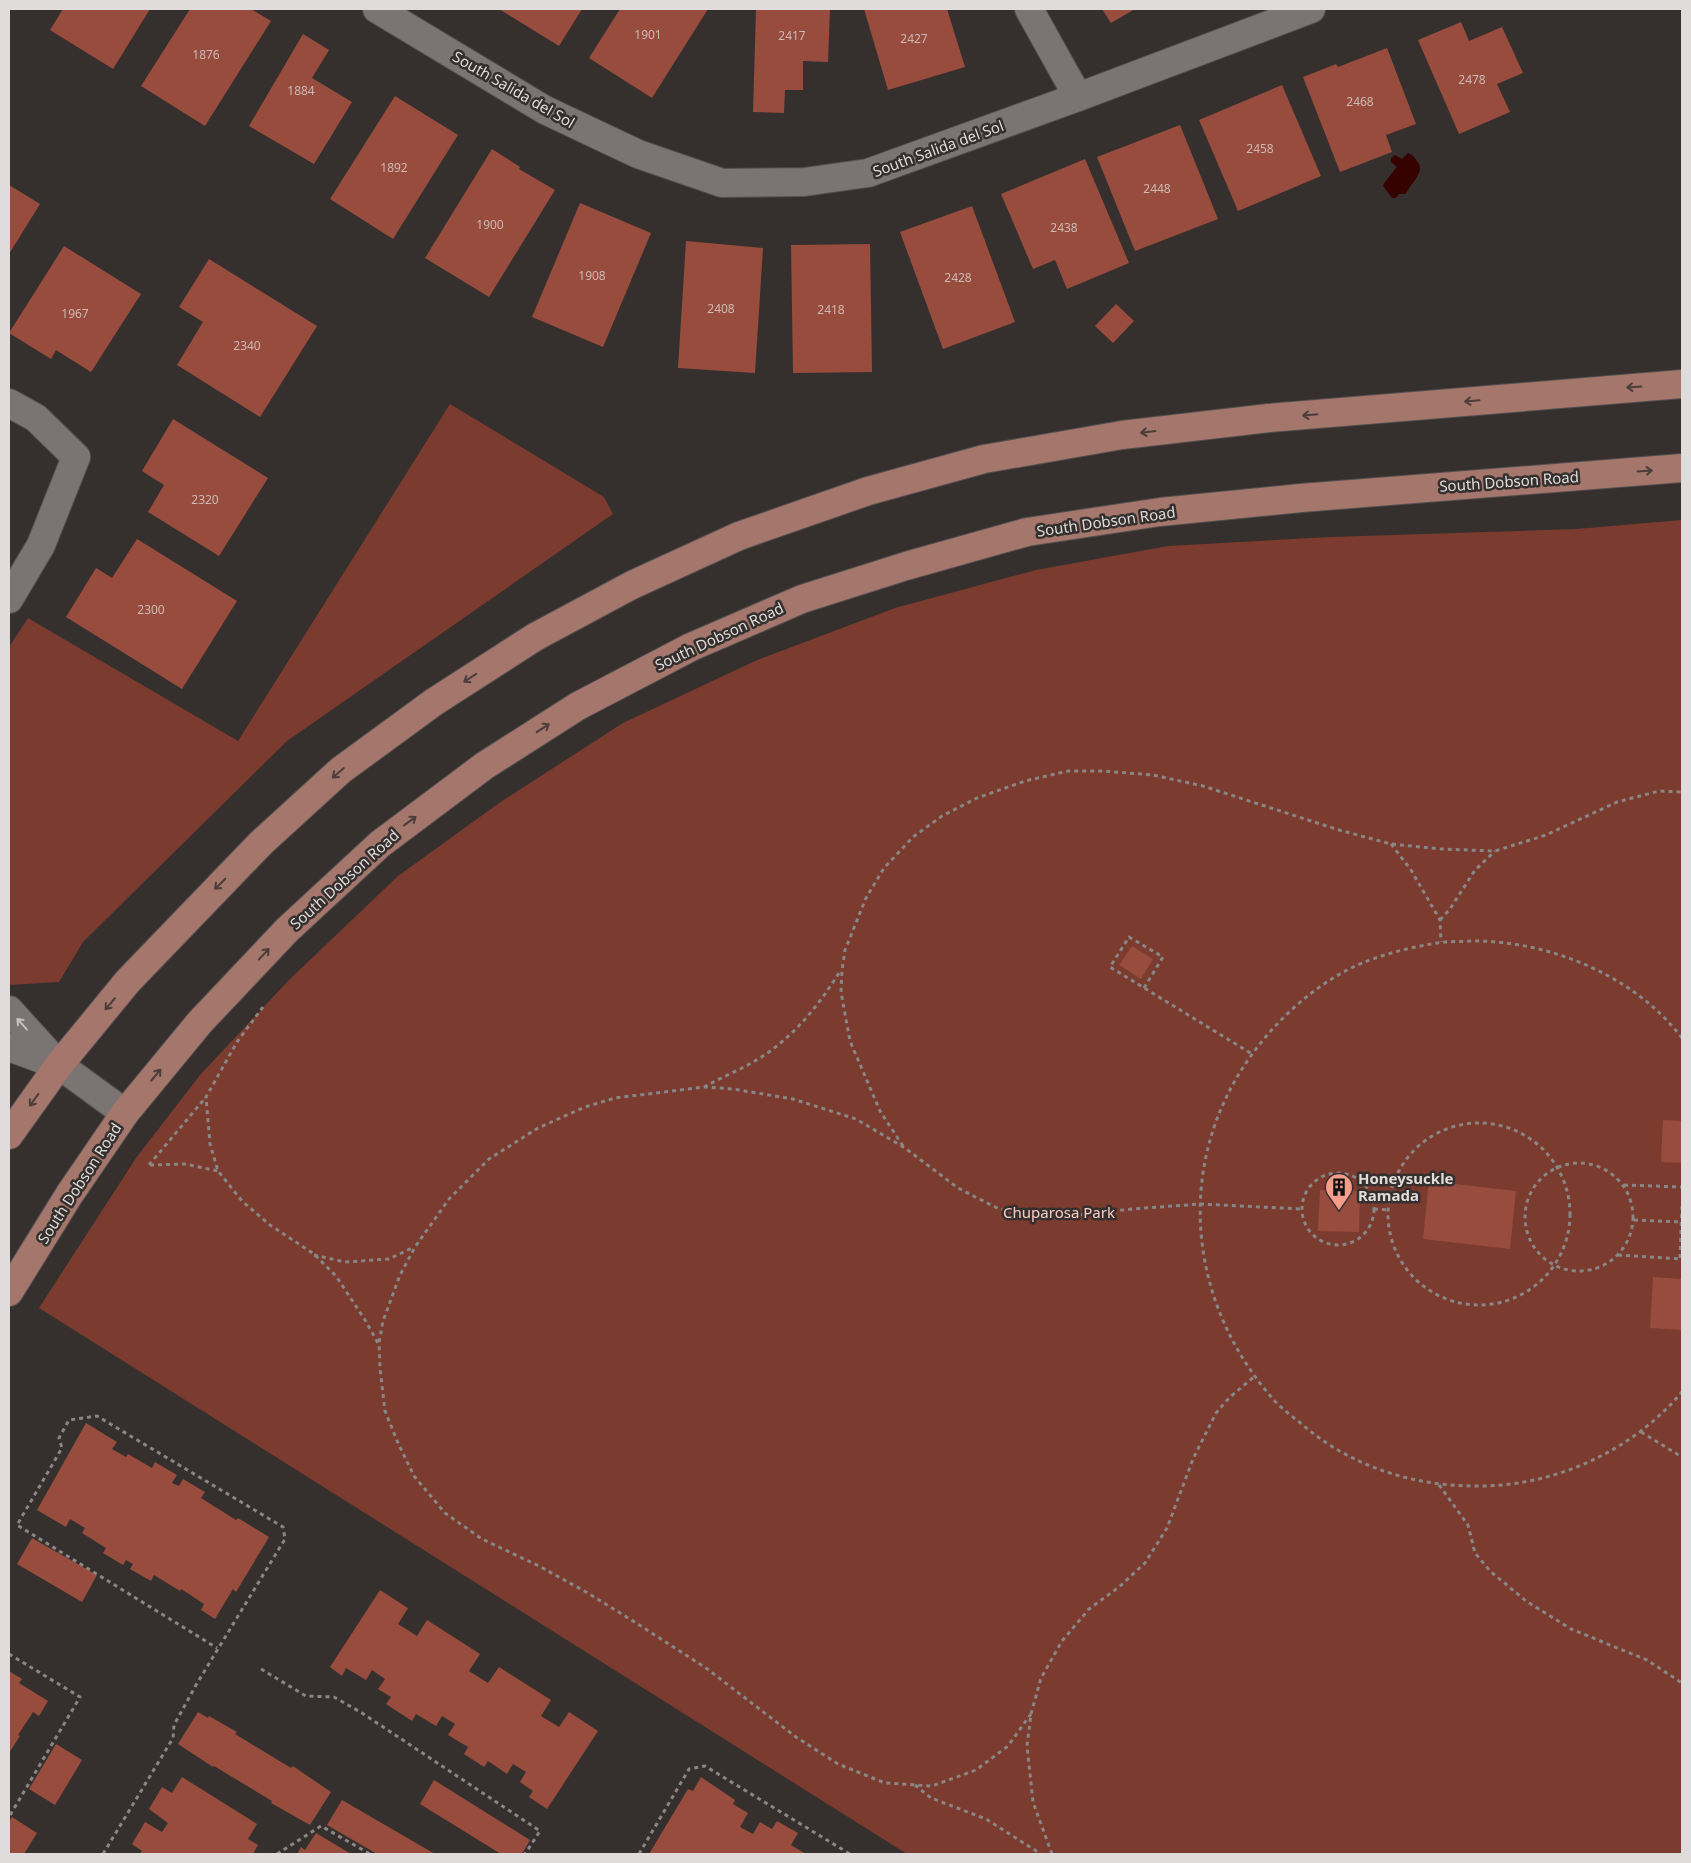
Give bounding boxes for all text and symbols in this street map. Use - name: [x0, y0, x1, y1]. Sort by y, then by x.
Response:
- house number: 1901: [634, 26, 662, 43]
- house number: 2417: [778, 27, 806, 44]
- house number: 2427: [900, 30, 928, 47]
- house number: 1876: [192, 46, 220, 63]
- street label: South Salida del Sol: [449, 46, 579, 132]
- house number: 2478: [1458, 71, 1486, 88]
- house number: 1884: [287, 82, 315, 99]
- house number: 2468: [1346, 93, 1374, 110]
- street label: South Salida del Sol: [870, 115, 1006, 181]
- house number: 2458: [1246, 140, 1274, 157]
- house number: 1892: [380, 159, 408, 176]
- house number: 2448: [1143, 180, 1171, 197]
- house number: 1900: [476, 216, 504, 233]
- house number: 2438: [1050, 219, 1078, 236]
- house number: 1908: [578, 267, 606, 284]
- house number: 2428: [944, 269, 972, 286]
- house number: 2408: [707, 300, 735, 317]
- house number: 2418: [817, 301, 845, 318]
- house number: 1967: [61, 305, 89, 322]
- house number: 2340: [233, 337, 261, 354]
- one-way arrow: [1626, 383, 1642, 392]
- one-way arrow: [1464, 396, 1480, 406]
- one-way arrow: [1302, 410, 1318, 420]
- one-way arrow: [1141, 427, 1157, 437]
- street label: South Dobson Road: [1439, 466, 1579, 496]
- one-way arrow: [1637, 466, 1653, 475]
- house number: 2320: [191, 491, 219, 508]
- street label: South Dobson Road: [1035, 501, 1177, 541]
- street label: South Dobson Road: [651, 597, 787, 675]
- house number: 2300: [137, 601, 165, 618]
- one-way arrow: [464, 674, 478, 684]
- one-way arrow: [536, 723, 550, 733]
- one-way arrow: [332, 767, 345, 779]
- one-way arrow: [403, 816, 417, 826]
- street label: South Dobson Road: [285, 825, 403, 933]
- one-way arrow: [214, 878, 226, 890]
- one-way arrow: [258, 947, 270, 960]
- one-way arrow: [104, 997, 115, 1010]
- one-way arrow: [16, 1018, 28, 1031]
- one-way arrow: [151, 1069, 162, 1082]
- one-way arrow: [29, 1093, 39, 1107]
- street label: South Dobson Road: [33, 1119, 125, 1247]
- place label: Honeysuckle Ramada: [1358, 1168, 1454, 1205]
- building icon: Honeysuckle Ramada: [1324, 1172, 1354, 1211]
- park label: Chuparosa Park: [1003, 1202, 1115, 1222]

